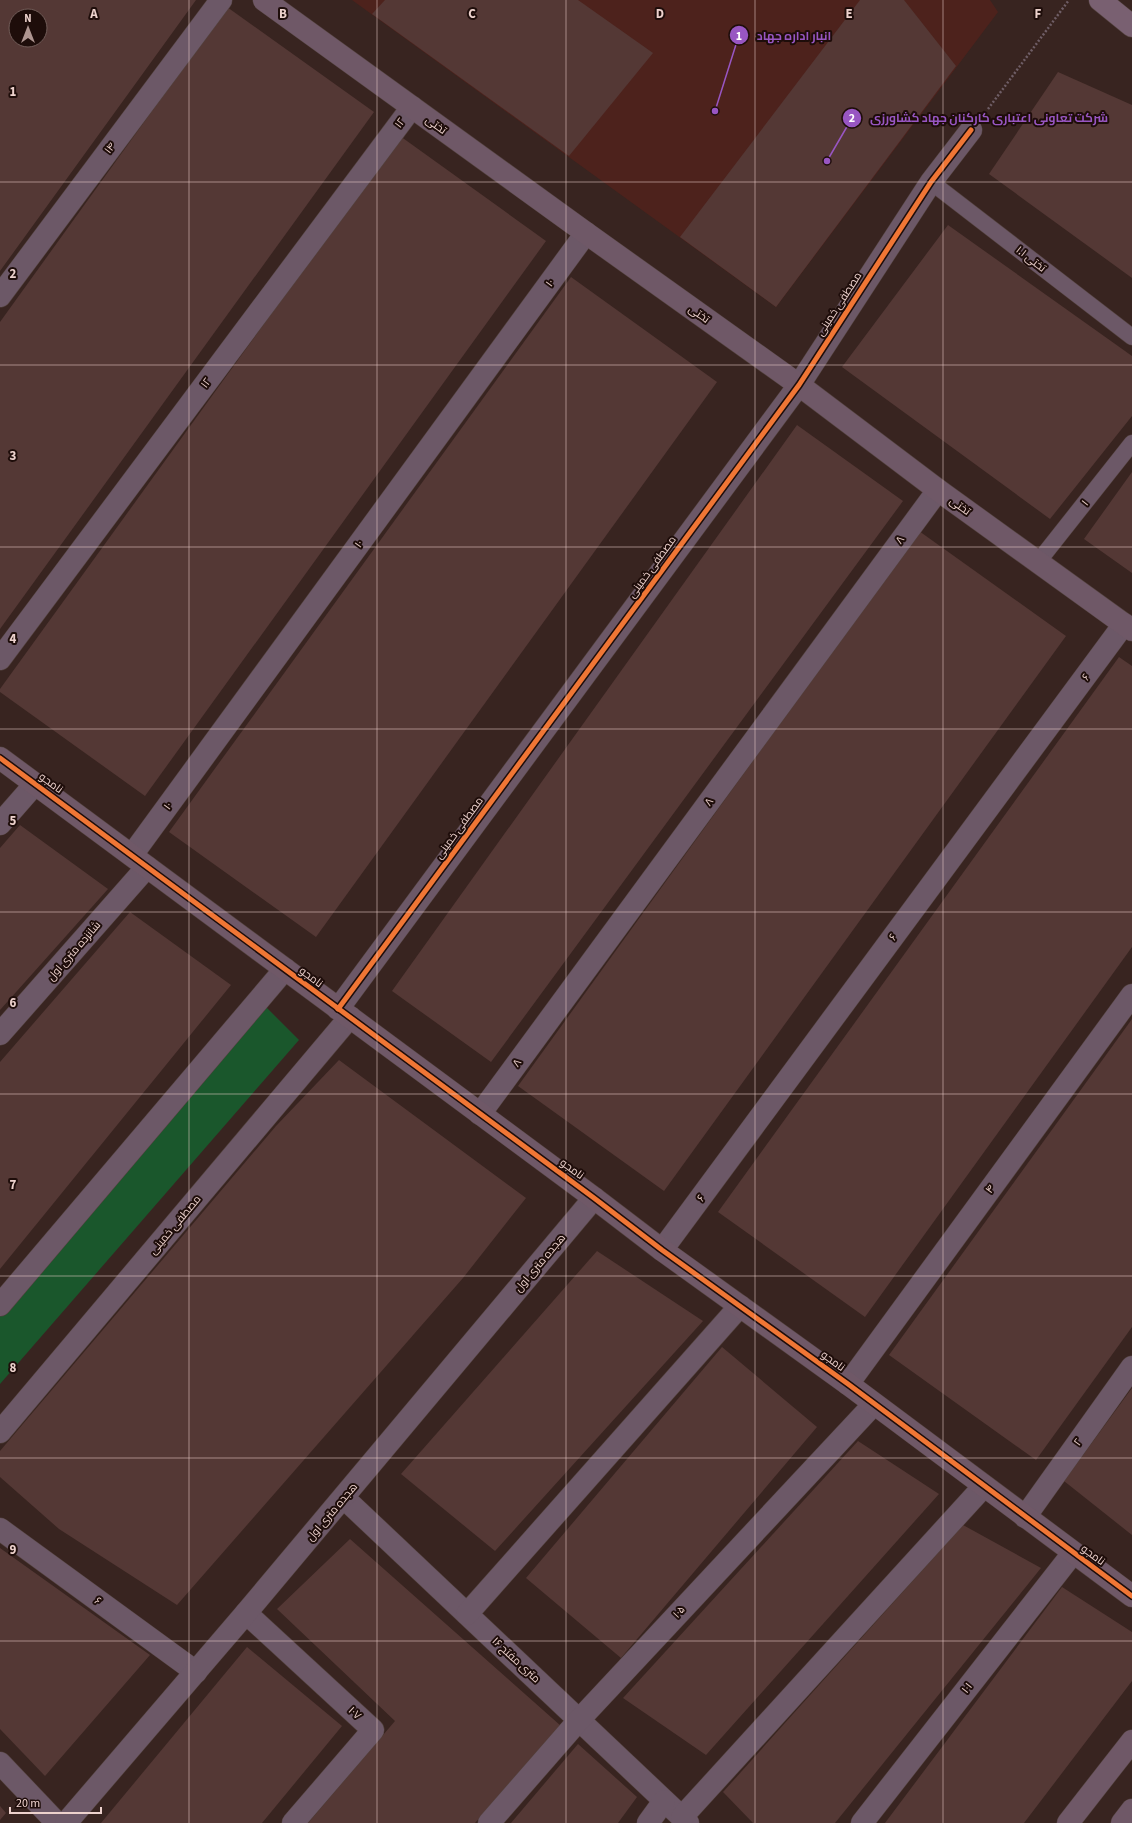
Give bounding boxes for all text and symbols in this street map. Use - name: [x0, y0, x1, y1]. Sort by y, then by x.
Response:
- text: A: [89, 5, 98, 23]
- text: B: [279, 5, 287, 23]
- text: C: [468, 5, 476, 23]
- text: D: [656, 5, 664, 23]
- text: E: [845, 5, 853, 23]
- text: F: [1035, 5, 1042, 23]
- north arrow: [8, 8, 48, 48]
- text: N: [24, 11, 32, 26]
- callout: انبار اداره جهاد: [729, 23, 839, 47]
- text: 1: [736, 28, 742, 45]
- text: انبار اداره جهاد: [757, 28, 831, 45]
- text: 1: [10, 83, 17, 101]
- callout: شرکت تعاونی اعتباری کارکنان جهاد کشاورزی: [842, 106, 1116, 130]
- text: 2: [849, 110, 855, 127]
- text: شرکت تعاونی اعتباری کارکنان جهاد کشاورزی: [870, 110, 1108, 127]
- street label: تختی: [422, 112, 450, 138]
- street label: ۱۲: [391, 115, 409, 131]
- street label: ۱۴: [101, 139, 119, 157]
- street label: تختی ۱.۱: [1013, 243, 1049, 275]
- text: 2: [10, 265, 17, 283]
- street label: مصطفی خمینی: [813, 269, 865, 339]
- street label: ۱۰: [542, 276, 558, 290]
- street label: تختی: [685, 301, 713, 327]
- street label: ۱۲: [197, 375, 215, 391]
- text: 3: [10, 447, 17, 465]
- street label: تختی: [946, 493, 974, 519]
- street label: ۱: [1078, 497, 1092, 509]
- street label: مصطفی خمینی: [624, 533, 680, 601]
- street label: ۸: [892, 533, 908, 547]
- street label: ۱۰: [351, 537, 367, 551]
- text: 4: [10, 630, 17, 648]
- street label: ۶: [1078, 670, 1094, 684]
- street label: نامجو: [36, 769, 66, 797]
- street label: مصطفی خمینی: [431, 794, 487, 862]
- street label: ۸: [701, 795, 717, 809]
- street label: ۱۰: [160, 799, 176, 813]
- text: 5: [10, 812, 17, 830]
- street label: شانزده متری اول: [44, 918, 104, 984]
- street label: ۶: [885, 930, 901, 944]
- street label: نامجو: [296, 963, 326, 991]
- text: 6: [10, 994, 17, 1012]
- street label: ۸: [509, 1056, 525, 1070]
- street label: نامجو: [557, 1155, 587, 1183]
- text: 7: [10, 1176, 17, 1194]
- street label: ۴: [982, 1182, 998, 1196]
- street label: ۶: [693, 1191, 709, 1205]
- street label: مصطفی خمینی: [146, 1192, 204, 1258]
- street label: هجده متری اول: [511, 1231, 569, 1295]
- street label: نامجو: [818, 1347, 848, 1375]
- text: 8: [10, 1359, 17, 1377]
- street label: ۲: [1070, 1435, 1086, 1449]
- street label: هجده متری اول: [303, 1480, 361, 1544]
- text: 9: [10, 1541, 17, 1559]
- street label: نامجو: [1078, 1541, 1108, 1569]
- street label: ۶: [91, 1593, 105, 1609]
- street label: ۱۰۵: [669, 1602, 689, 1622]
- street label: ۱۶ متری مفتح: [489, 1634, 543, 1686]
- street label: ۱۰۱: [958, 1680, 976, 1696]
- street label: ۱۰۷: [345, 1703, 365, 1723]
- scale bar: [10, 1789, 101, 1815]
- text: 20 m: [16, 1795, 40, 1812]

